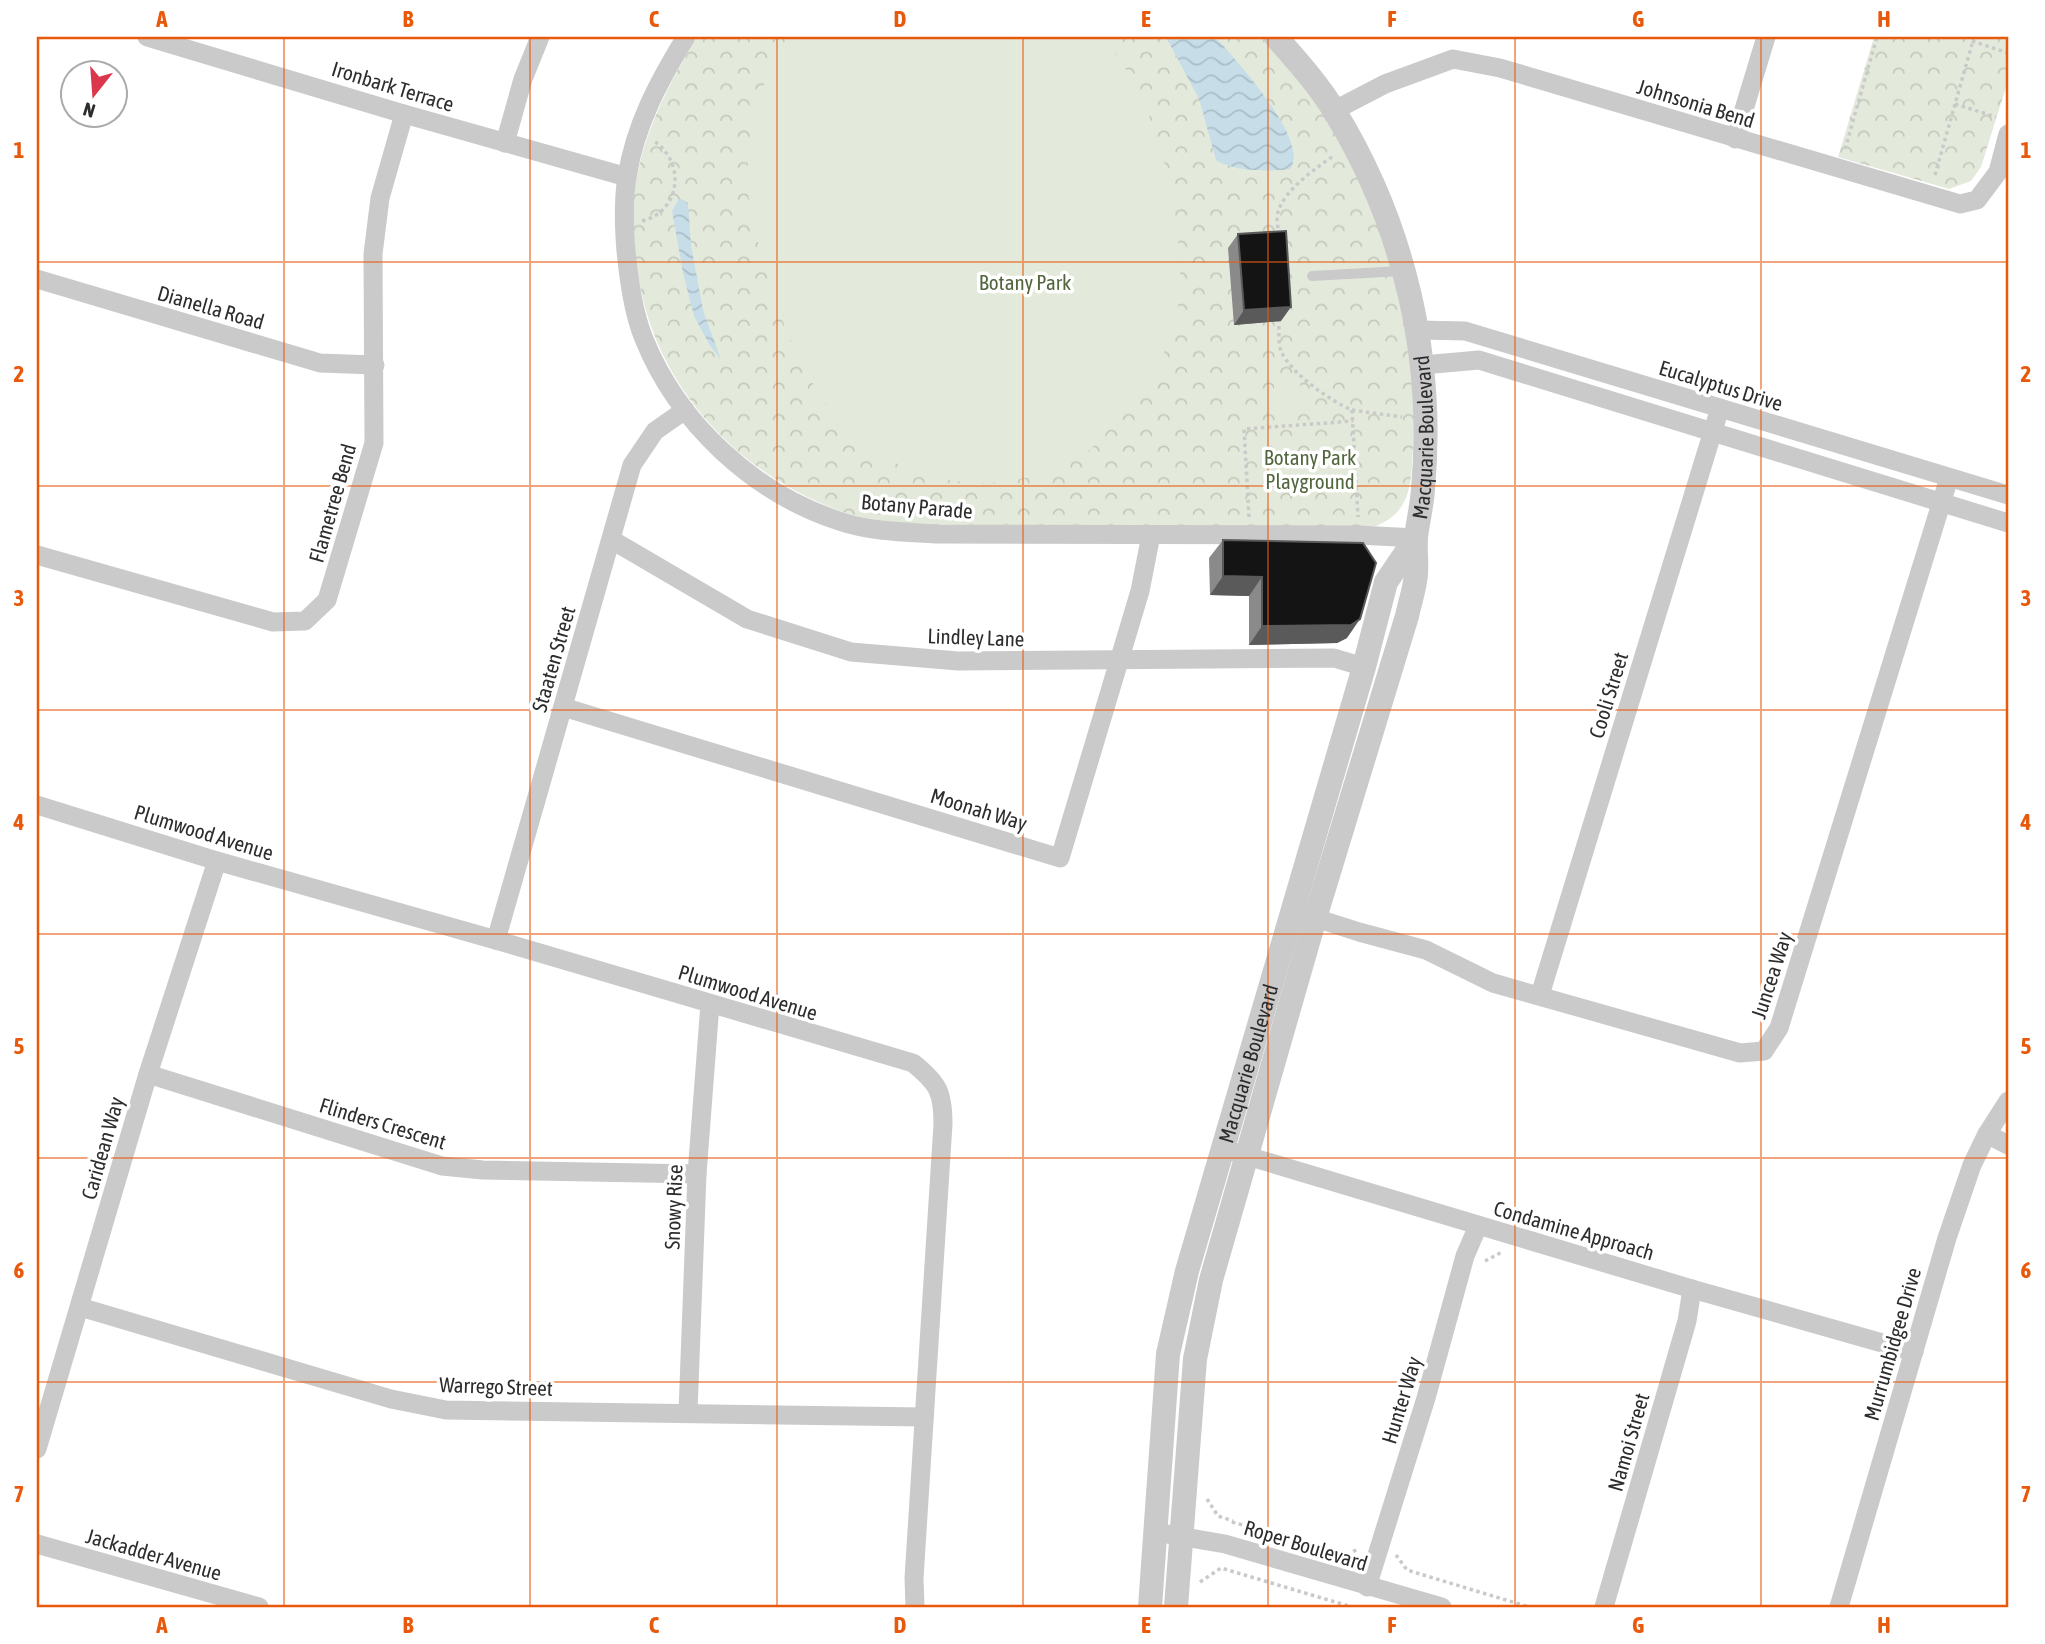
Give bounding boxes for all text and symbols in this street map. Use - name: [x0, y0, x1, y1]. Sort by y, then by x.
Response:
- text: A: [155, 6, 168, 32]
- text: B: [403, 6, 414, 32]
- text: C: [649, 6, 660, 32]
- text: D: [894, 6, 907, 32]
- text: E: [1141, 6, 1151, 32]
- text: F: [1387, 6, 1397, 32]
- text: G: [1632, 6, 1644, 32]
- text: H: [1877, 6, 1891, 32]
- street label: Ironbark Terrace: [329, 56, 457, 116]
- north arrow: [60, 60, 130, 130]
- street label: Johnsonia Bend: [1634, 74, 1758, 132]
- text: N: [80, 98, 98, 122]
- text: 1: [14, 137, 25, 163]
- text: 1: [2021, 137, 2032, 163]
- park label: Botany Park: [979, 270, 1071, 294]
- street label: Dianella Road: [155, 280, 267, 334]
- street label: Macquarie Boulevard: [1407, 354, 1438, 521]
- street label: Eucalyptus Drive: [1656, 355, 1786, 415]
- text: 2: [14, 361, 24, 387]
- text: 2: [2021, 361, 2031, 387]
- street label: Flametree Bend: [304, 441, 360, 565]
- park label: Botany Park Playground: [1264, 445, 1356, 493]
- street label: Botany Parade: [860, 489, 974, 523]
- text: 3: [14, 585, 24, 611]
- text: 3: [2021, 585, 2031, 611]
- street label: Staaten Street: [526, 603, 580, 715]
- street label: Lindley Lane: [927, 623, 1025, 651]
- street label: Cooli Street: [1584, 649, 1632, 741]
- street label: Moonah Way: [928, 783, 1031, 835]
- street label: Plumwood Avenue: [132, 799, 276, 865]
- text: 4: [13, 809, 25, 835]
- text: 4: [2020, 809, 2032, 835]
- street label: Juncea Way: [1746, 928, 1796, 1022]
- street label: Plumwood Avenue: [676, 959, 820, 1025]
- street label: Macquarie Boulevard: [1213, 981, 1282, 1146]
- text: 5: [14, 1033, 25, 1059]
- text: 5: [2021, 1033, 2032, 1059]
- street label: Flinders Crescent: [317, 1092, 449, 1154]
- street label: Caridean Way: [76, 1094, 128, 1202]
- street label: Snowy Rise: [660, 1164, 686, 1250]
- street label: Condamine Approach: [1491, 1196, 1657, 1264]
- text: 6: [14, 1257, 25, 1283]
- text: 6: [2021, 1257, 2032, 1283]
- street label: Murrumbidgee Drive: [1859, 1265, 1925, 1423]
- street label: Hunter Way: [1376, 1353, 1426, 1447]
- street label: Warrego Street: [439, 1372, 553, 1400]
- street label: Namoi Street: [1603, 1390, 1653, 1494]
- text: 7: [14, 1481, 24, 1507]
- text: 7: [2021, 1481, 2031, 1507]
- street label: Roper Boulevard: [1241, 1515, 1371, 1575]
- street label: Jackadder Avenue: [83, 1523, 225, 1585]
- text: A: [155, 1612, 168, 1638]
- text: B: [403, 1612, 414, 1638]
- text: C: [649, 1612, 660, 1638]
- text: D: [894, 1612, 907, 1638]
- text: E: [1141, 1612, 1151, 1638]
- text: F: [1387, 1612, 1397, 1638]
- text: G: [1632, 1612, 1644, 1638]
- text: H: [1877, 1612, 1891, 1638]

